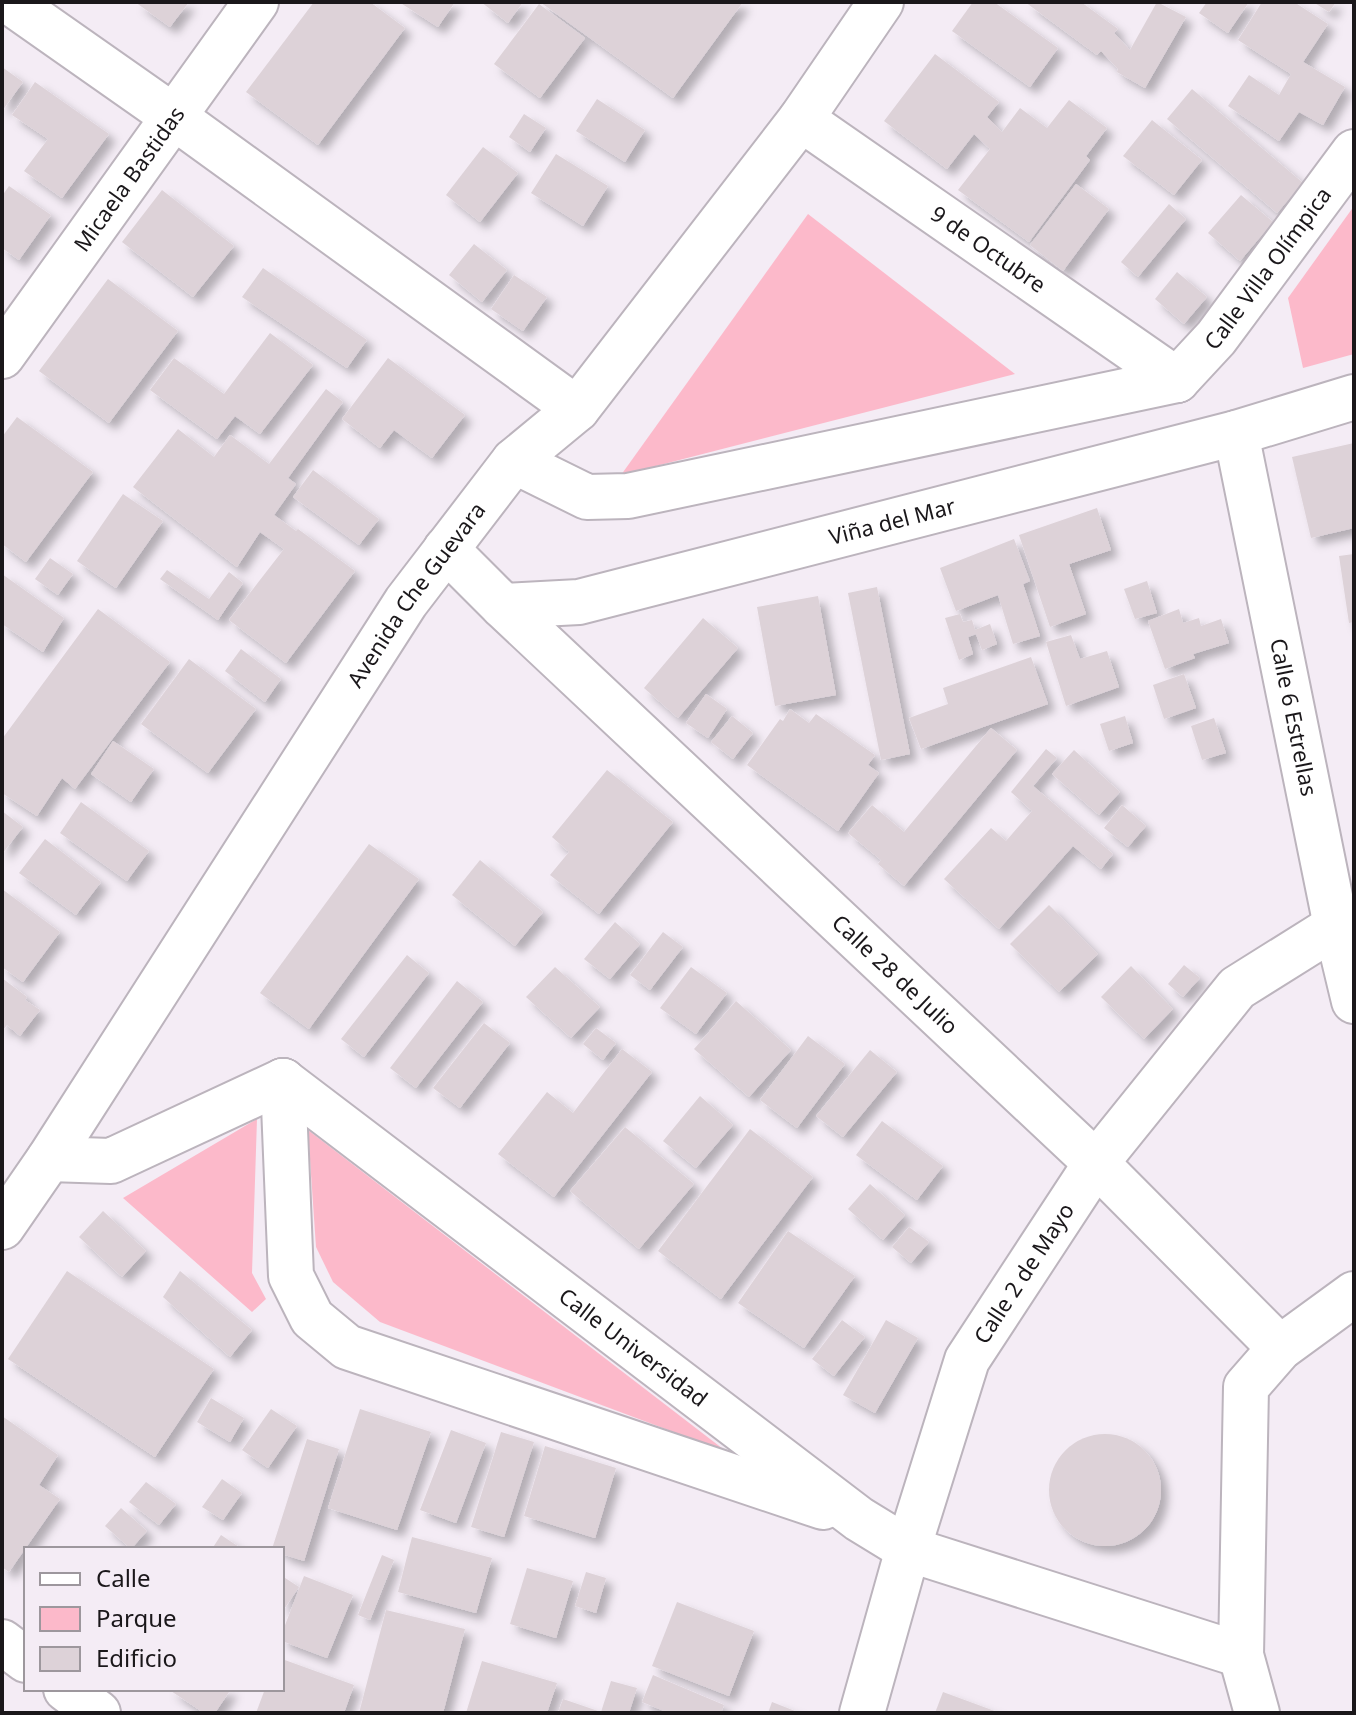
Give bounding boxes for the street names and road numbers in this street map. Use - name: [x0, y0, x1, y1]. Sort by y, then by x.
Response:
- street label: Micaela Bastidas: [66, 100, 191, 257]
- street label: Calle Villa Olímpica: [1197, 180, 1337, 356]
- street label: 9 de Octubre: [925, 198, 1052, 299]
- street label: Viña del Mar: [825, 490, 958, 551]
- street label: Avenida Che Guevara: [339, 495, 491, 692]
- street label: Calle 6 Estrellas: [1264, 636, 1325, 798]
- street label: Calle 28 de Julio: [826, 907, 965, 1040]
- street label: Calle 2 de Mayo: [966, 1196, 1080, 1349]
- street label: Calle Universidad: [553, 1280, 714, 1413]

